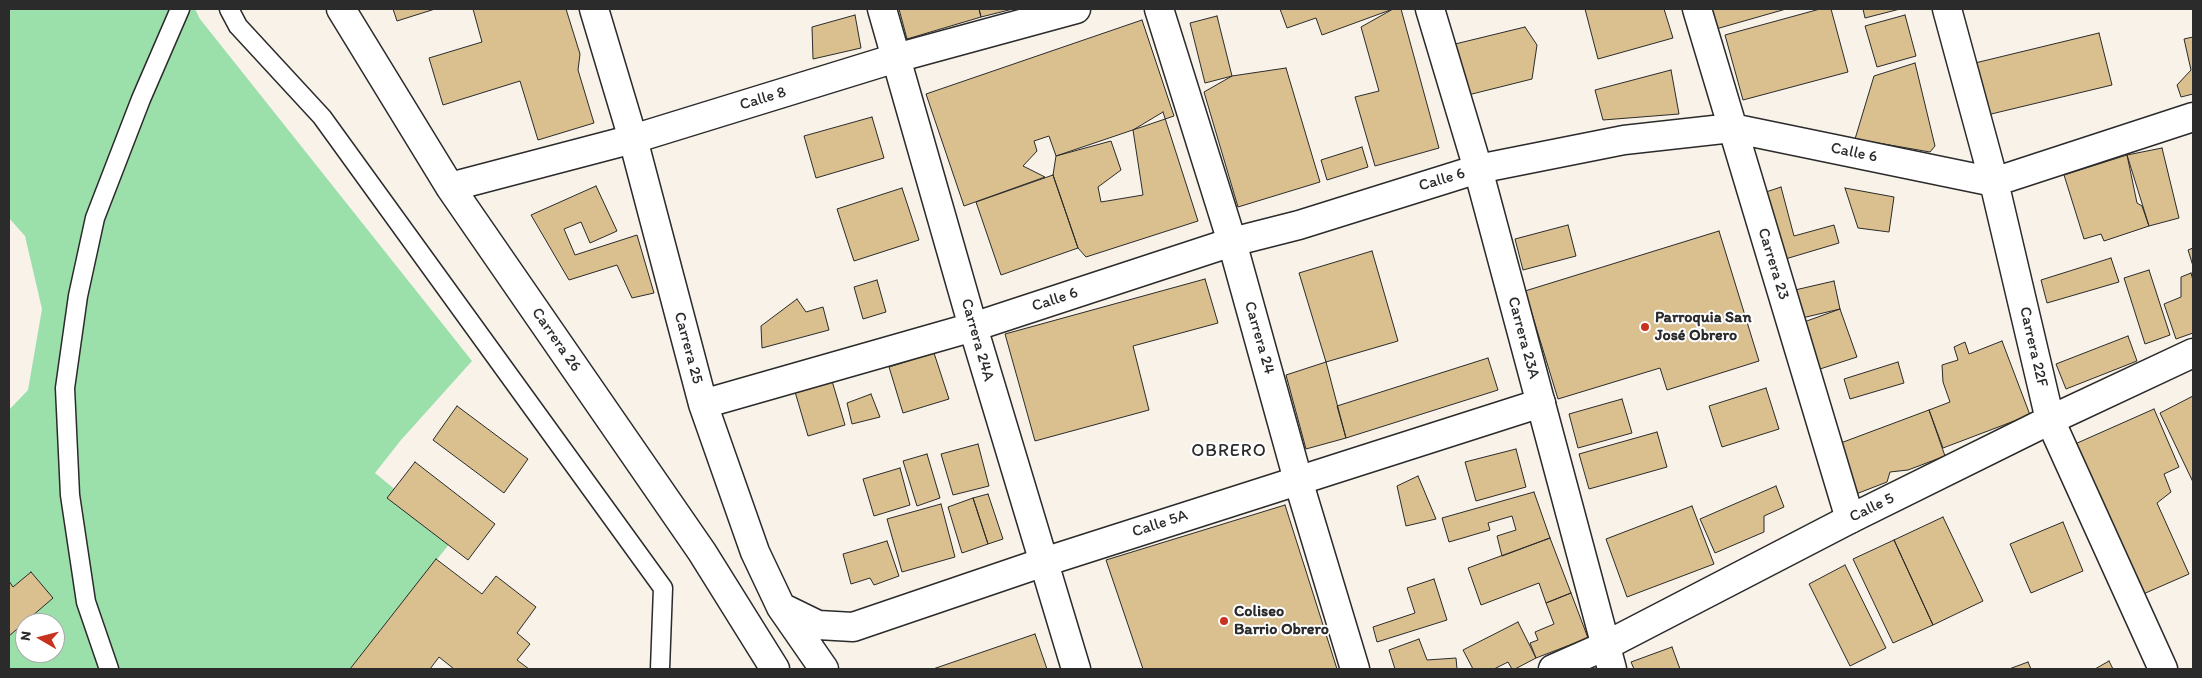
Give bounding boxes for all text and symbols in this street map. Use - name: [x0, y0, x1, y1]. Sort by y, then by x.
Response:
- street label: Calle 8: [737, 83, 789, 115]
- street label: Calle 6: [1829, 139, 1879, 167]
- street label: Calle 6: [1417, 164, 1467, 196]
- street label: Carrera 23: [1753, 226, 1793, 302]
- street label: Calle 6: [1030, 284, 1080, 316]
- street label: Carrera 23A: [1503, 295, 1543, 381]
- street label: Carrera 24A: [956, 296, 998, 384]
- street label: Carrera 24: [1239, 299, 1279, 377]
- street label: Carrera 26: [527, 304, 585, 376]
- street label: Carrera 22F: [2014, 305, 2052, 389]
- place label: Parroquia San José Obrero: [1655, 308, 1751, 346]
- street label: Carrera 25: [669, 310, 707, 386]
- marker: Parroquia San José Obrero: [1639, 321, 1651, 333]
- district label: OBRERO: [1190, 440, 1268, 462]
- street label: Calle 5: [1847, 489, 1897, 527]
- street label: Calle 5A: [1130, 506, 1190, 542]
- place label: Coliseo Barrio Obrero: [1234, 602, 1329, 640]
- north arrow: [15, 613, 65, 663]
- marker: Coliseo Barrio Obrero: [1218, 615, 1230, 627]
- text: N: [17, 630, 35, 642]

